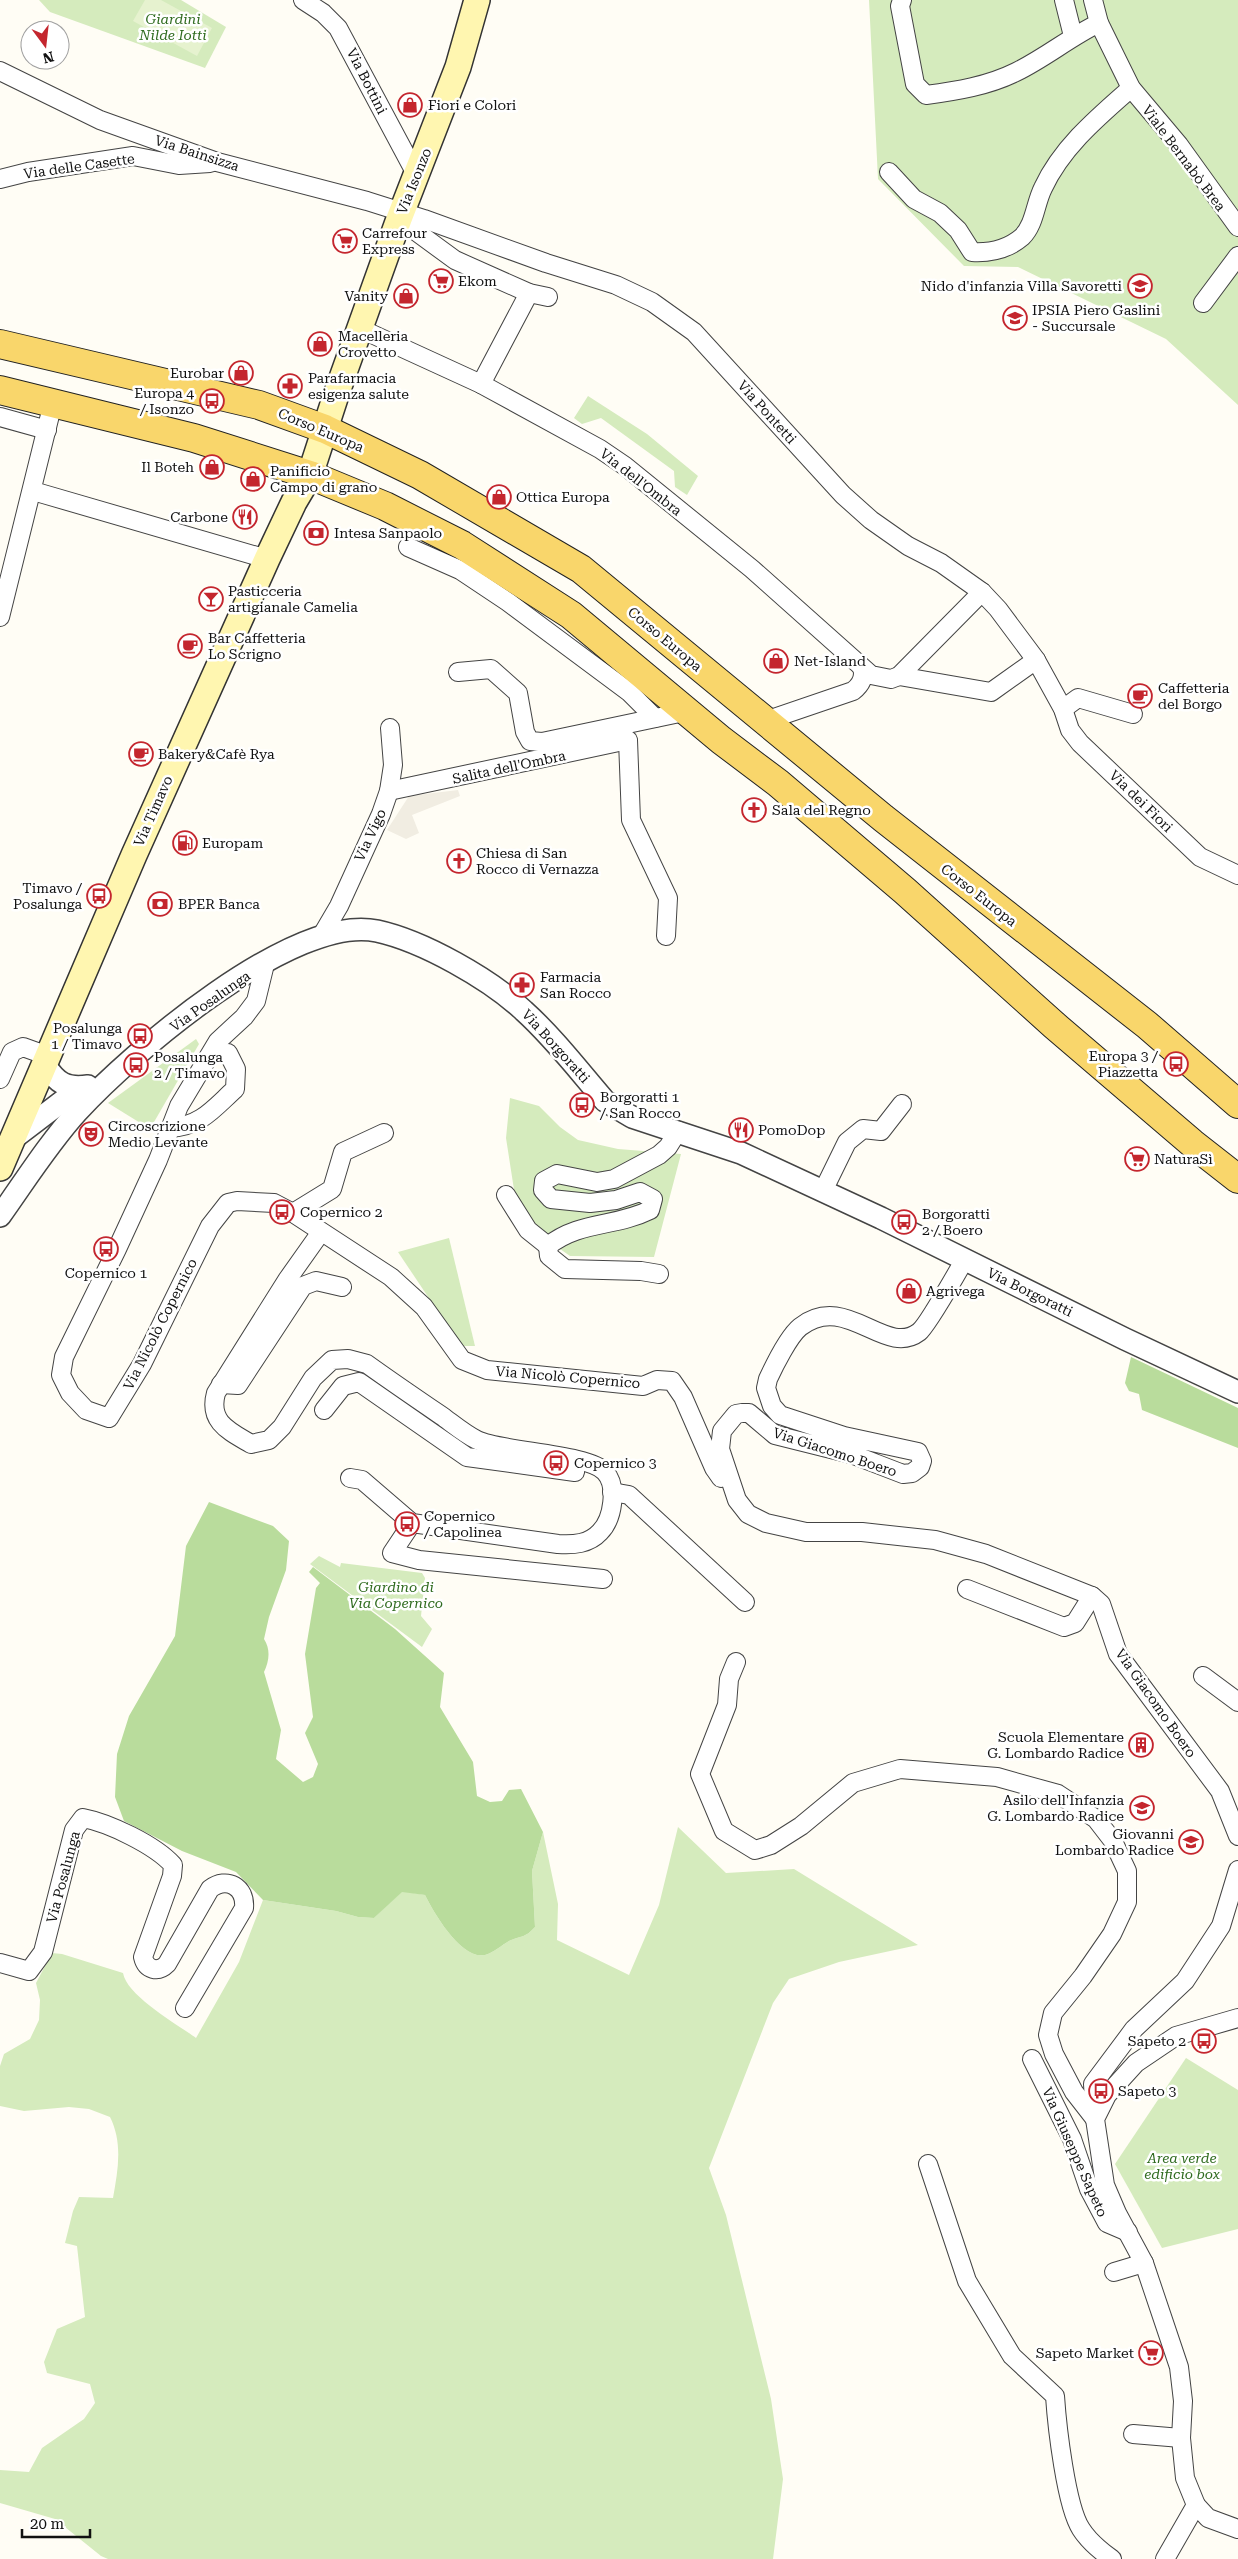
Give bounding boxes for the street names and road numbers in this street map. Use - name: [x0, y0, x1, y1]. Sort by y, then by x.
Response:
- street label: Via Bottini: [344, 45, 391, 117]
- street label: Viale Bernabò Brea: [1139, 102, 1229, 214]
- street label: Via Bainsizza: [153, 132, 242, 174]
- street label: Via Isonzo: [393, 146, 435, 216]
- street label: Via delle Casette: [23, 150, 136, 182]
- street label: Via Pontetti: [734, 377, 800, 447]
- street label: Corso Europa: [276, 405, 367, 455]
- street label: Via dell'Ombra: [597, 445, 685, 519]
- street label: Corso Europa: [625, 603, 706, 675]
- street label: Salita dell'Ombra: [451, 747, 567, 787]
- street label: Via dei Fiori: [1106, 767, 1176, 836]
- street label: Via Timavo: [130, 773, 176, 849]
- street label: Via Vigo: [351, 806, 389, 864]
- street label: Corso Europa: [938, 860, 1020, 930]
- street label: Via Posalunga: [167, 967, 254, 1035]
- street label: Via Borgoratti: [519, 1006, 594, 1086]
- street label: Via Nicolò Copernico: [120, 1256, 200, 1392]
- street label: Via Borgoratti: [985, 1264, 1076, 1320]
- street label: Via Nicolò Copernico: [495, 1363, 641, 1391]
- street label: Via Giacomo Boero: [771, 1424, 899, 1480]
- street label: Via Giacomo Boero: [1112, 1645, 1200, 1761]
- street label: Via Posalunga: [43, 1829, 83, 1925]
- street label: Via Giuseppe Sapeto: [1039, 2085, 1111, 2219]

